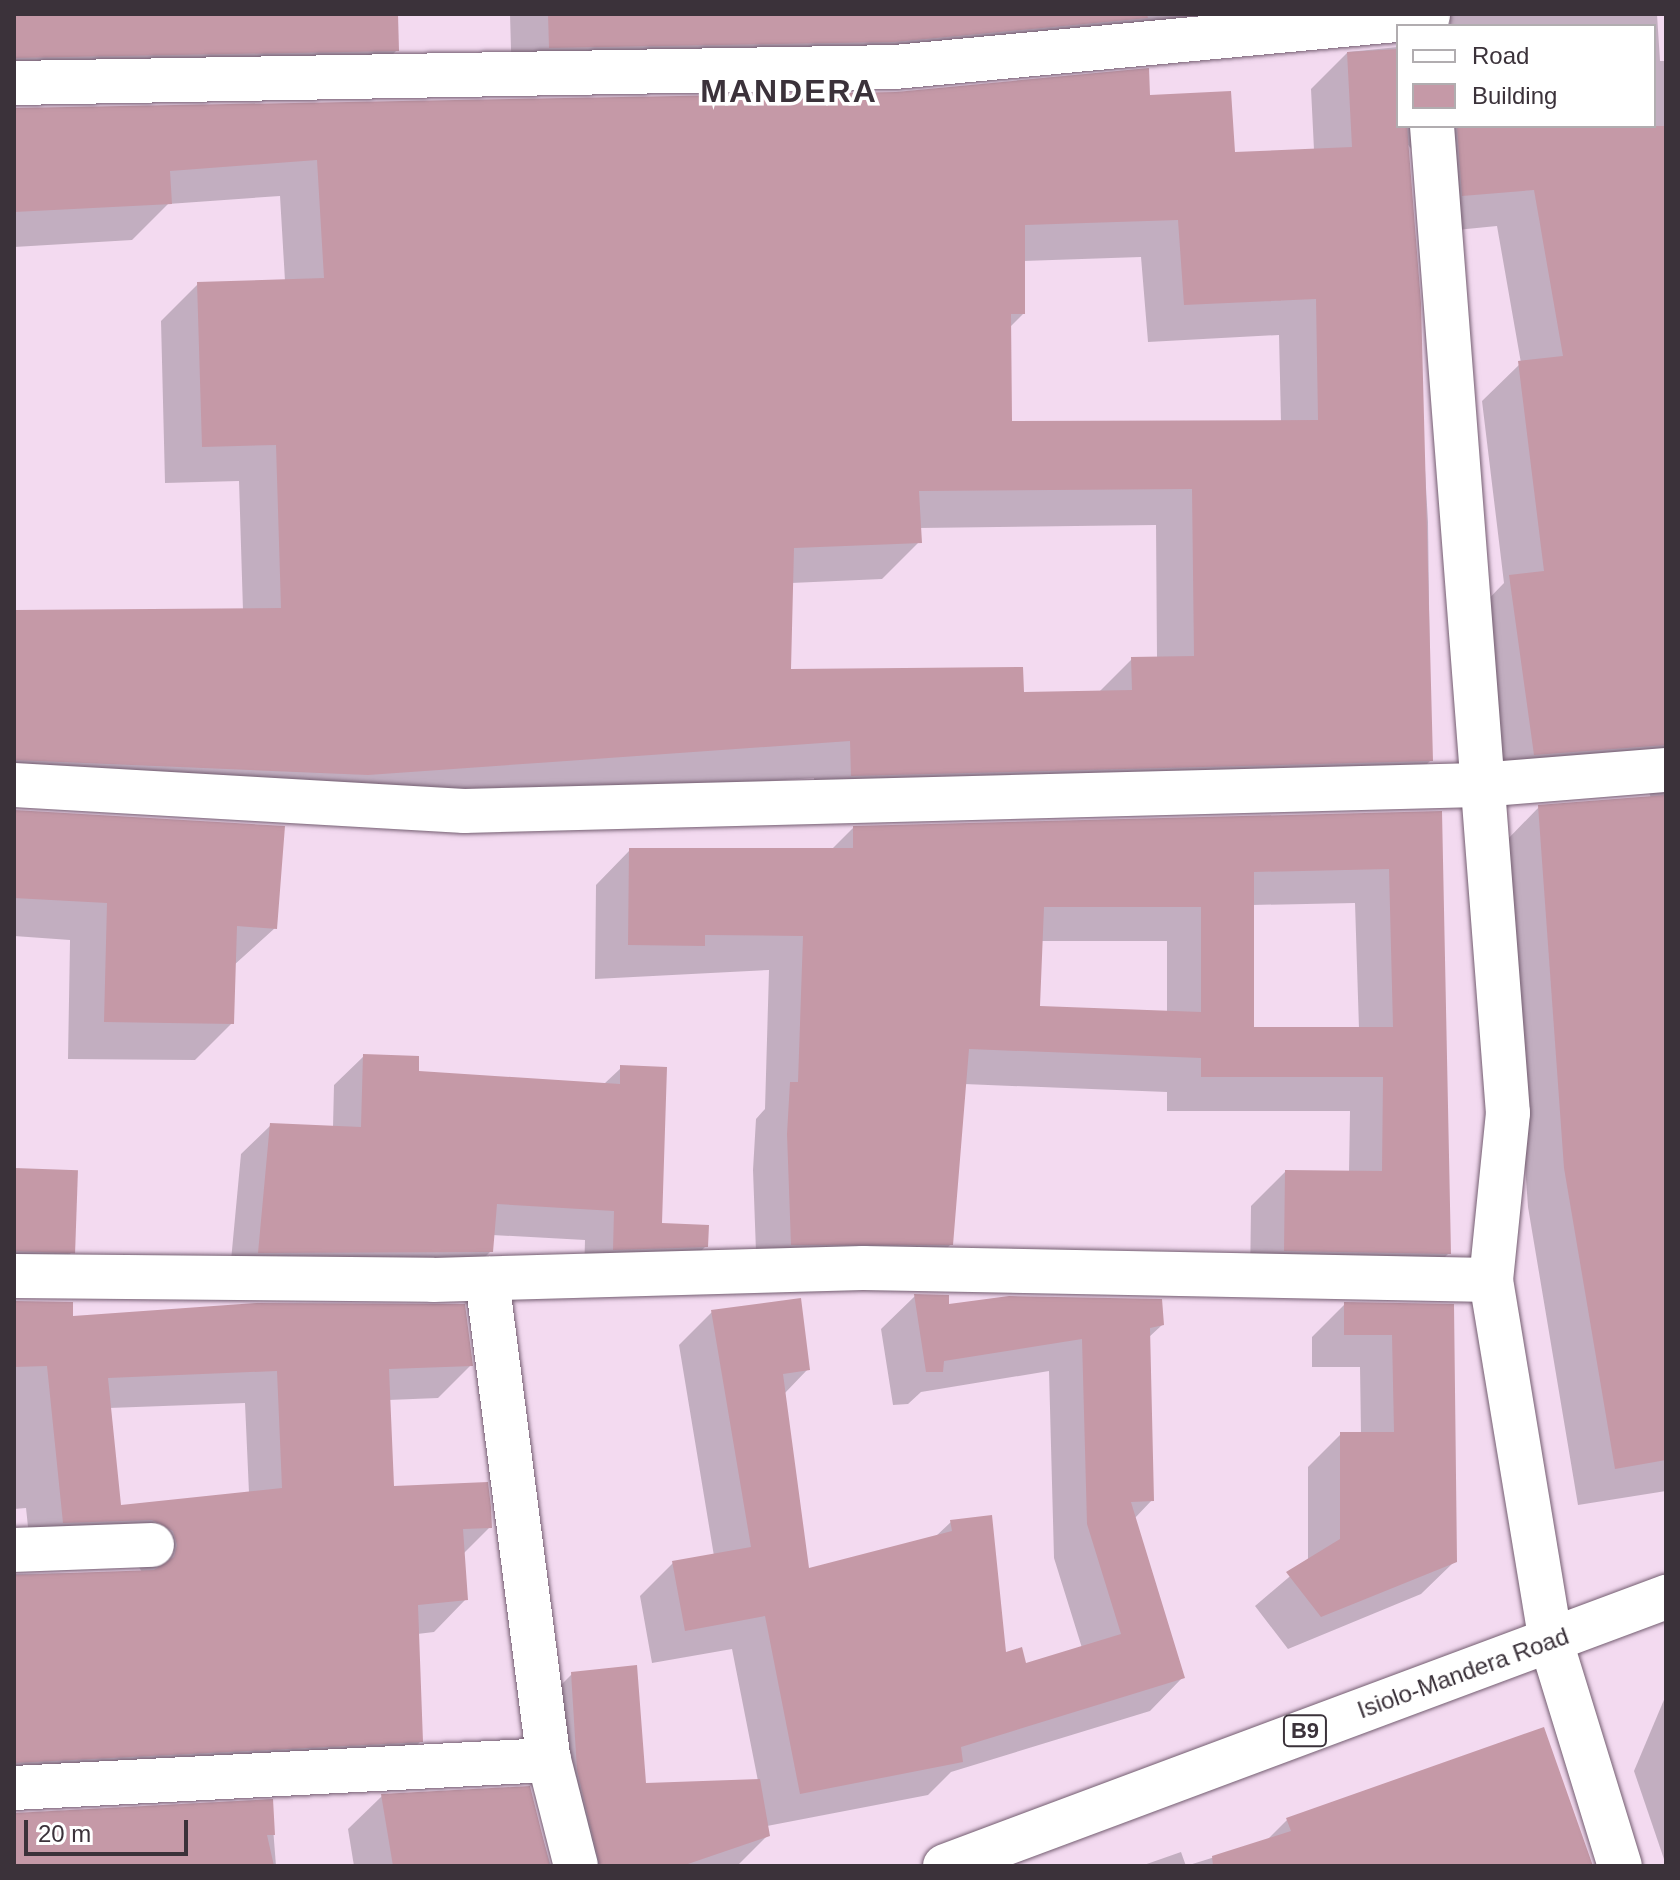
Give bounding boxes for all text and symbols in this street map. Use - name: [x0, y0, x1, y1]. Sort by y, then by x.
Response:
- legend: [1396, 24, 1656, 128]
- text: Road: [1472, 42, 1529, 69]
- district label: MANDERA: [700, 72, 878, 110]
- text: Building: [1472, 82, 1557, 109]
- street label: Isiolo-Mandera Road: [1353, 1621, 1573, 1725]
- road number: B9: [1281, 1713, 1329, 1749]
- scale bar: [28, 1804, 192, 1854]
- text: 20 m: [38, 1820, 91, 1847]

